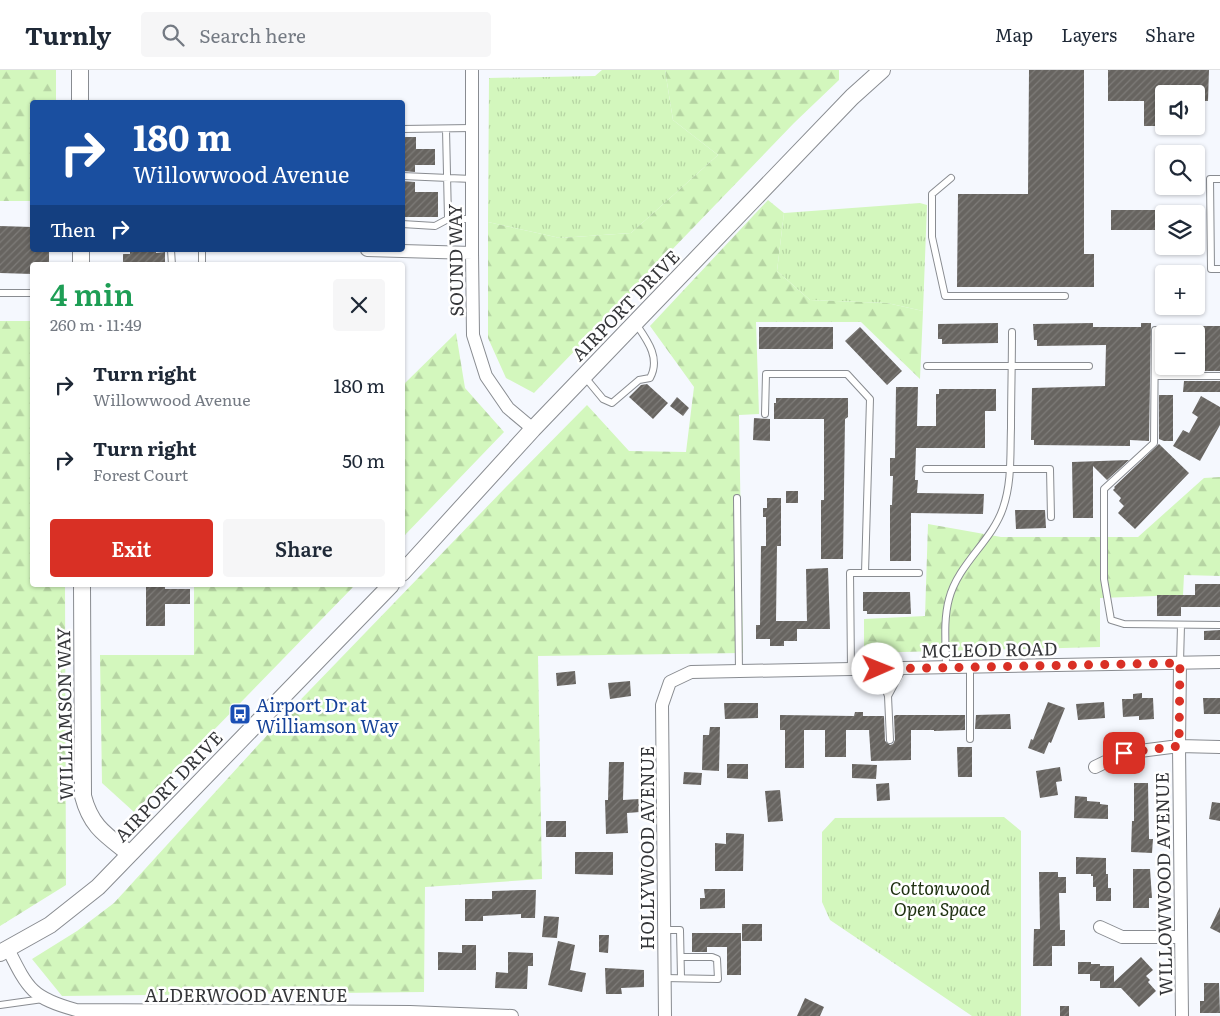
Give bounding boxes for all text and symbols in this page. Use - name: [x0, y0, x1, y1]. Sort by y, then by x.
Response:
- search box: [141, 12, 491, 57]
- text: Turnly: [25, 17, 111, 52]
- icon: search: [159, 21, 187, 49]
- text: Search here: [199, 21, 306, 49]
- text: Map: [995, 21, 1033, 48]
- text: Layers: [1061, 21, 1117, 48]
- text: Share: [1145, 21, 1195, 48]
- map controls: [1155, 85, 1205, 375]
- button: sound: [1155, 85, 1205, 135]
- text: 180 m: [133, 110, 232, 162]
- icon: right: [50, 120, 115, 185]
- button: search: [1155, 145, 1205, 195]
- text: Willowwood Avenue: [133, 157, 350, 190]
- street label: SOUND WAY: [441, 203, 469, 317]
- button: layers: [1155, 205, 1205, 255]
- text: Then: [50, 215, 96, 243]
- icon: right: [106, 215, 134, 243]
- street label: AIRPORT DRIVE: [565, 243, 685, 367]
- button: +: [1155, 265, 1205, 315]
- text: 4 min: [50, 271, 134, 315]
- button: close: [333, 279, 385, 331]
- text: 260 m · 11:49: [50, 312, 142, 336]
- button: −: [1155, 325, 1205, 375]
- text: Turn right: [93, 359, 197, 387]
- icon: right: [50, 371, 78, 399]
- text: 180 m: [334, 371, 385, 399]
- text: Willowwood Avenue: [93, 387, 250, 411]
- text: Turn right: [93, 434, 197, 462]
- icon: right: [50, 446, 78, 474]
- text: 50 m: [342, 446, 385, 474]
- text: Forest Court: [93, 462, 188, 486]
- button: Exit: [50, 519, 213, 577]
- button: Share: [223, 519, 385, 577]
- street label: WILLIAMSON WAY: [49, 627, 79, 801]
- street label: MCLEOD ROAD: [920, 634, 1058, 664]
- position arrow: [851, 642, 903, 694]
- place label: Airport Dr at Williamson Way: [256, 691, 399, 739]
- bus stop icon: Airport Dr at Williamson Way: [228, 702, 252, 726]
- street label: AIRPORT DRIVE: [108, 724, 228, 848]
- pin: [1103, 732, 1145, 774]
- icon: arrive: [1110, 739, 1138, 767]
- street label: HOLLYWOOD AVENUE: [633, 746, 660, 950]
- street label: WILLOWWOOD AVENUE: [1148, 772, 1178, 996]
- park label: Cottonwood Open Space: [890, 874, 991, 922]
- street label: ALDERWOOD AVENUE: [145, 981, 347, 1008]

